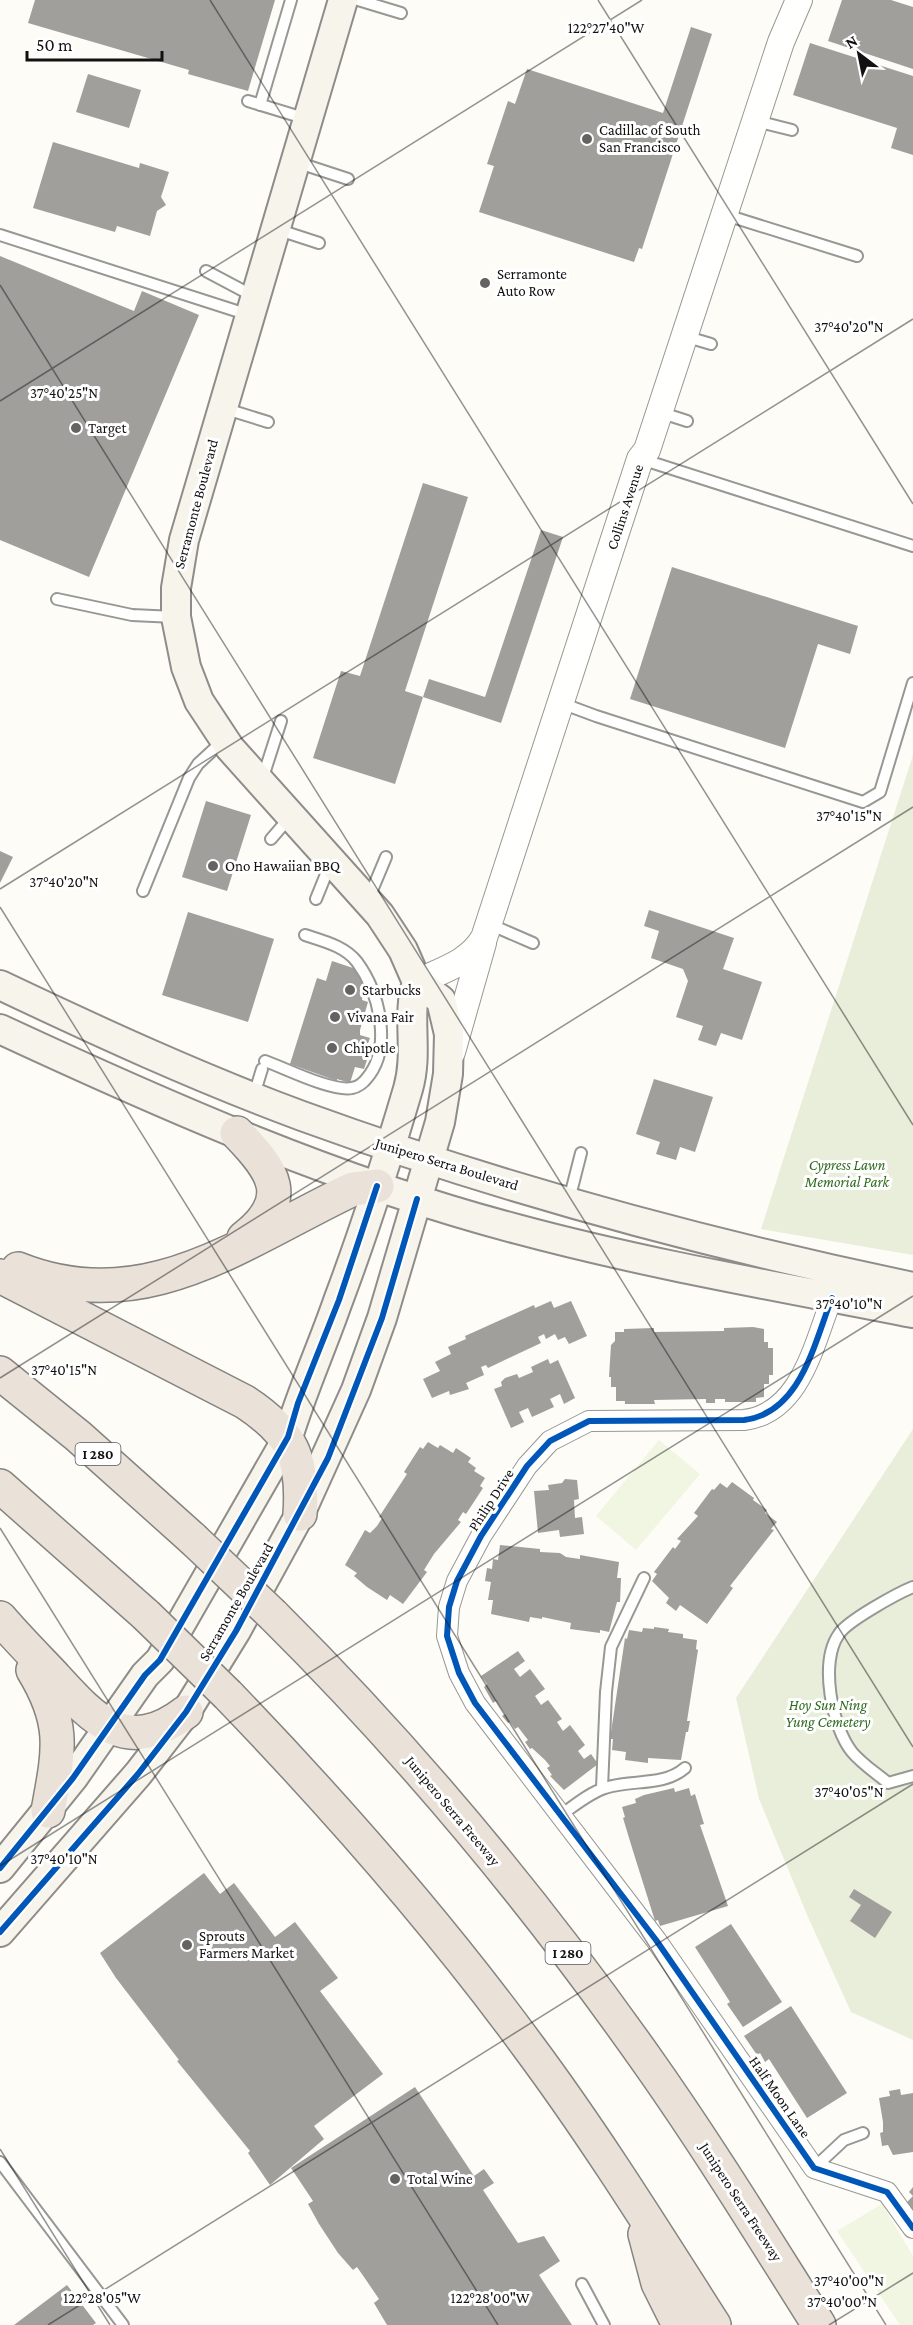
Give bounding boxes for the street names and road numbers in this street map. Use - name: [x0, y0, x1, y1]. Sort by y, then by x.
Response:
- street label: Serramonte Boulevard: [171, 437, 221, 571]
- street label: Collins Avenue: [604, 462, 646, 552]
- street label: Junipero Serra Boulevard: [371, 1134, 521, 1194]
- road number: I 280: [76, 1443, 120, 1465]
- street label: Philip Drive: [465, 1466, 518, 1535]
- street label: Serramonte Boulevard: [196, 1540, 276, 1664]
- street label: Junipero Serra Freeway: [400, 1751, 504, 1870]
- road number: I 280: [546, 1942, 590, 1964]
- street label: Half Moon Lane: [746, 2053, 814, 2141]
- street label: Junipero Serra Freeway: [695, 2138, 785, 2265]

